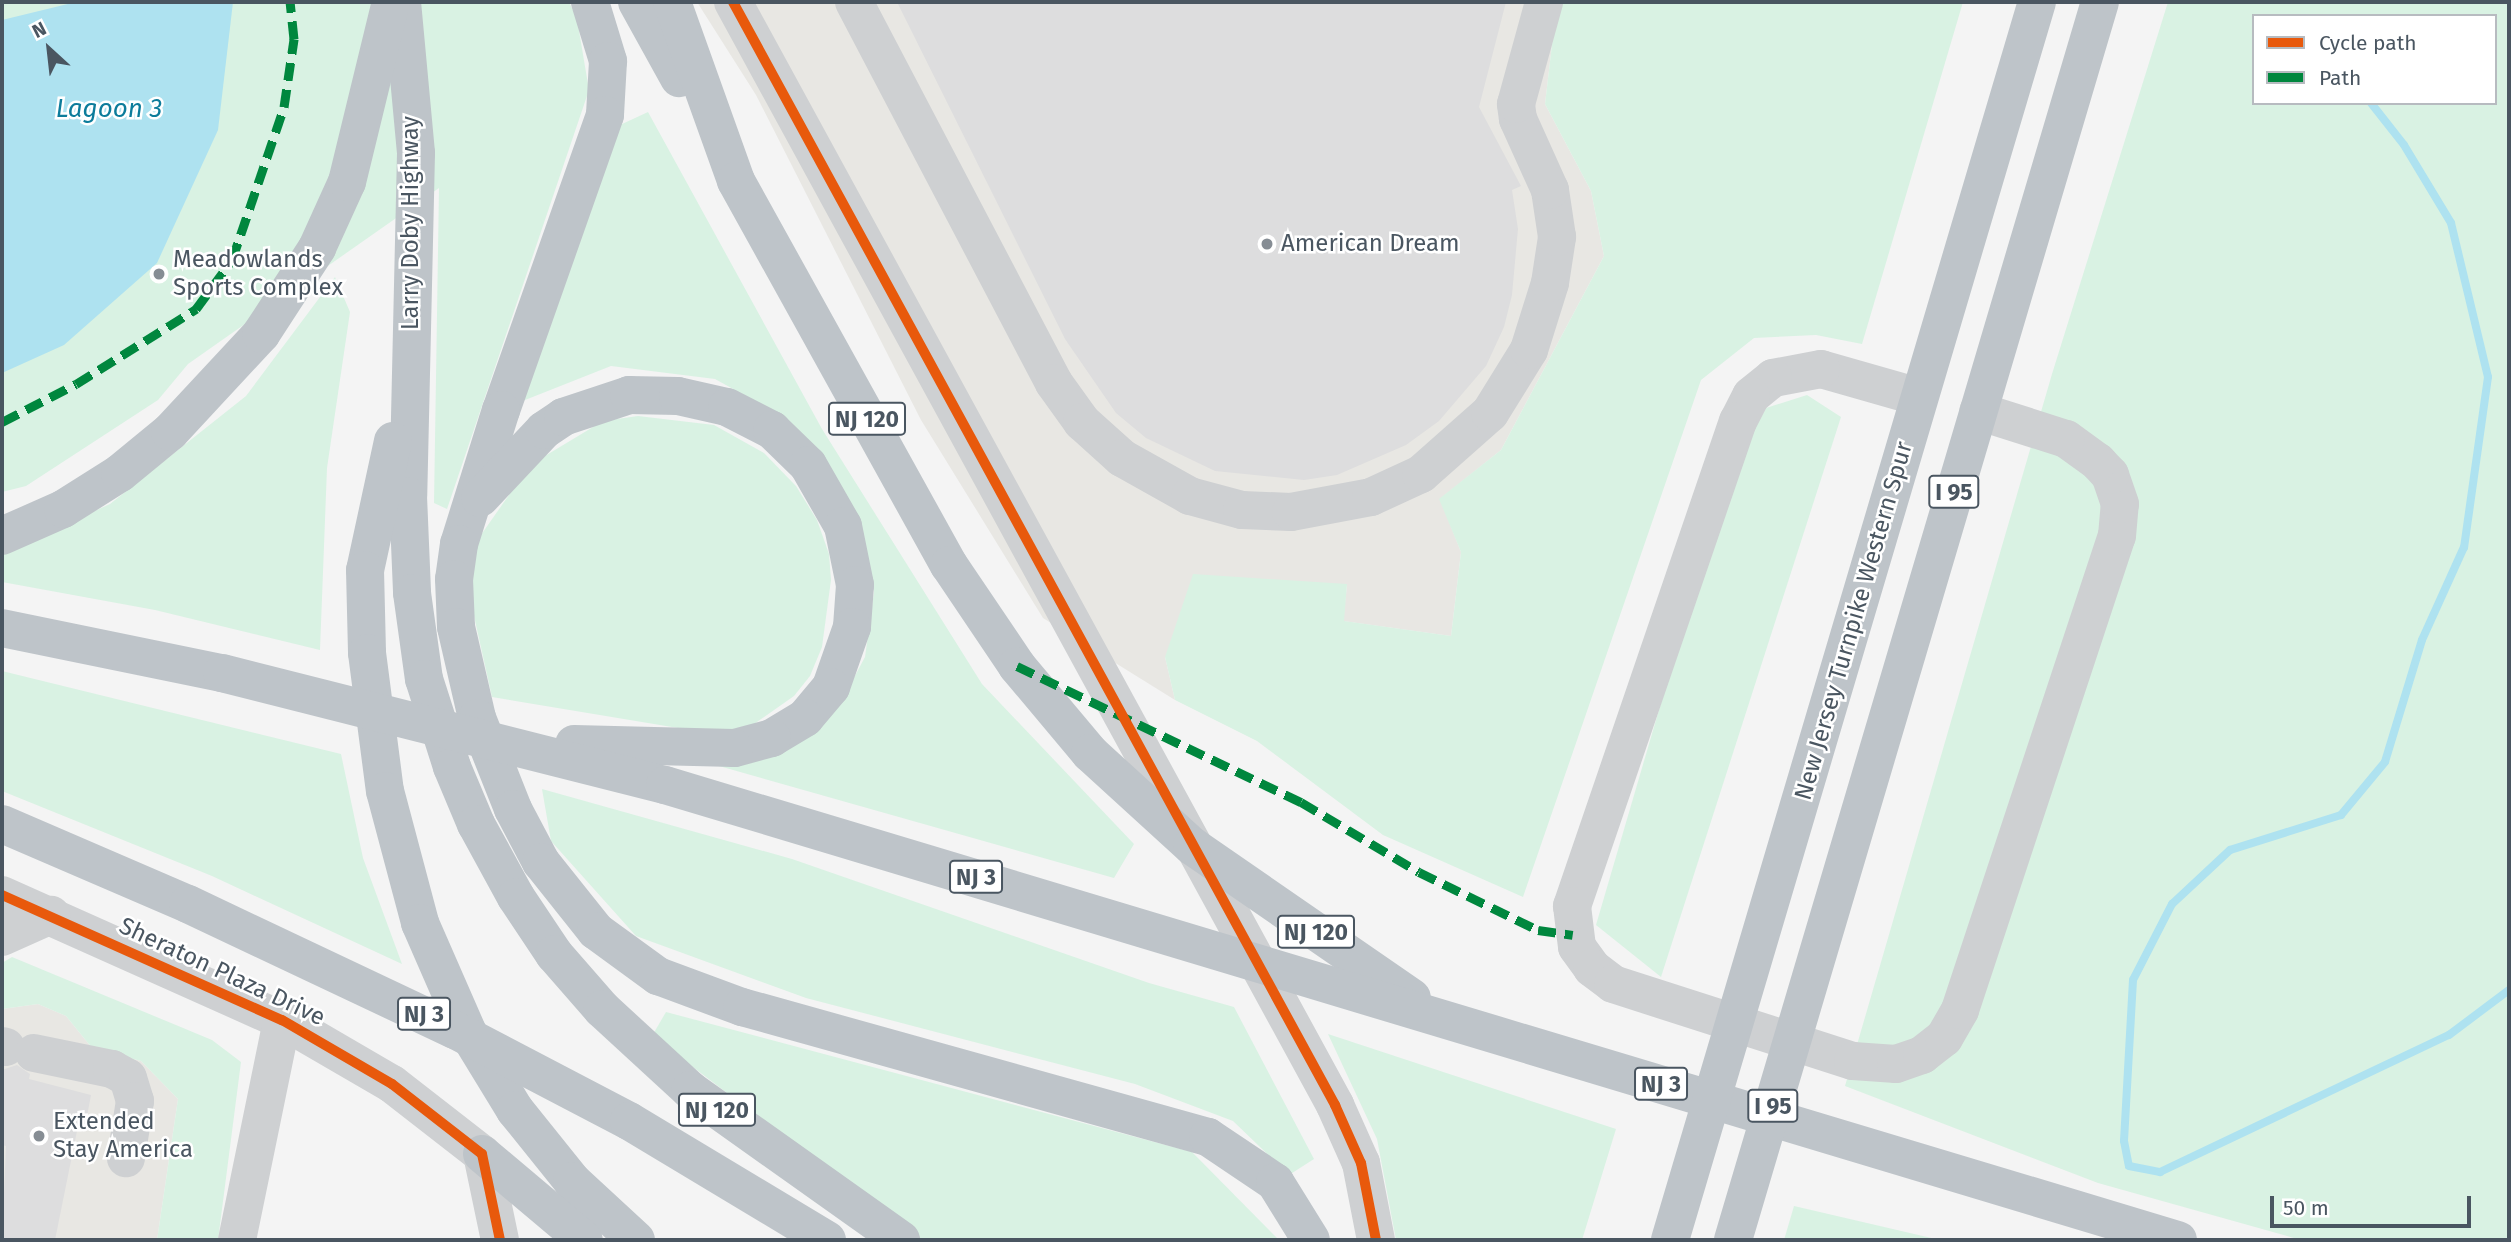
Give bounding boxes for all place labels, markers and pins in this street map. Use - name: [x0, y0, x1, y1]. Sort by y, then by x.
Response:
- place label: American Dream: [1281, 230, 1460, 258]
- marker: American Dream: [1259, 236, 1275, 252]
- place label: Meadowlands Sports Complex: [173, 246, 343, 302]
- marker: Meadowlands Sports Complex: [151, 266, 167, 282]
- place label: Extended Stay America: [53, 1108, 193, 1164]
- marker: Extended Stay America: [31, 1128, 47, 1144]

